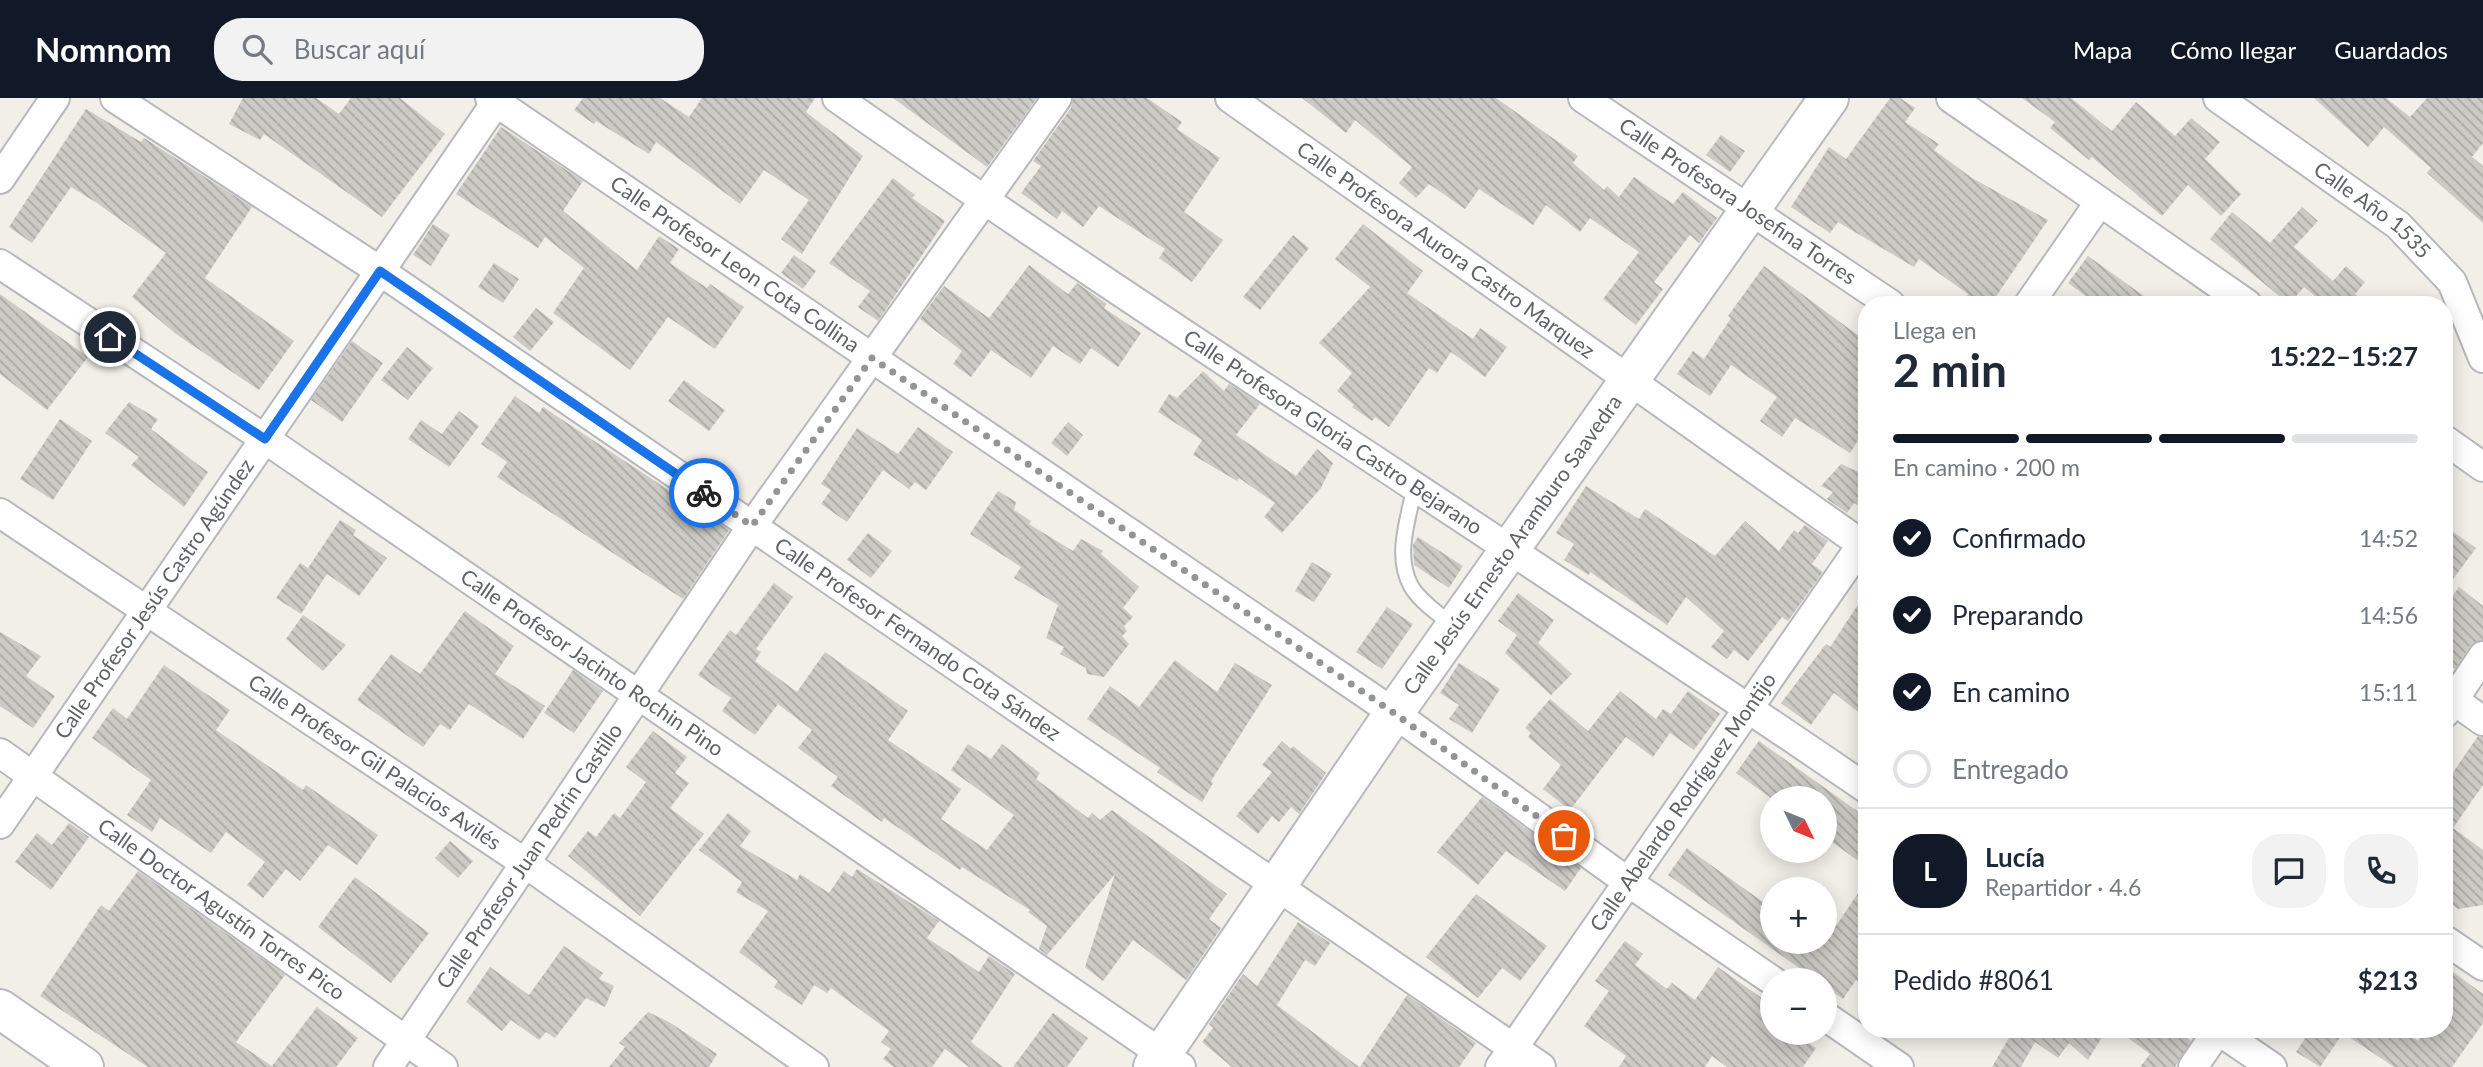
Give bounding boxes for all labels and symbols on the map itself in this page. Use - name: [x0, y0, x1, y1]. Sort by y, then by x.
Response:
- street label: Calle Profesora Josefina Torres: [1615, 112, 1862, 289]
- street label: Calle Profesora Aurora Castro Marquez: [1293, 135, 1600, 363]
- street label: Calle Año 1535: [2310, 156, 2437, 263]
- street label: Calle Profesor Leon Cota Collina: [606, 170, 865, 357]
- pin: [80, 307, 140, 367]
- street label: Calle Profesora Gloria Castro Bejarano: [1180, 324, 1488, 539]
- street label: Calle Jesús Ernesto Aramburo Saavedra: [1397, 389, 1626, 699]
- street label: Calle Profesor Jesús Castro Agúndez: [48, 453, 258, 743]
- courier: [669, 458, 739, 528]
- street label: Calle Profesor Fernando Cota Sández: [770, 531, 1066, 745]
- street label: Calle Profesor Jacinto Rochin Pino: [457, 563, 729, 761]
- street label: Calle Abelardo Rodríguez Montijo: [1584, 667, 1780, 936]
- street label: Calle Profesor Gil Palacios Avilés: [244, 668, 506, 854]
- street label: Calle Profesor Juan Pedrin Castillo: [430, 718, 627, 993]
- north arrow: [1760, 786, 1838, 863]
- pin: [1534, 806, 1594, 866]
- street label: Calle Doctor Agustín Torres Pico: [94, 812, 350, 1005]

